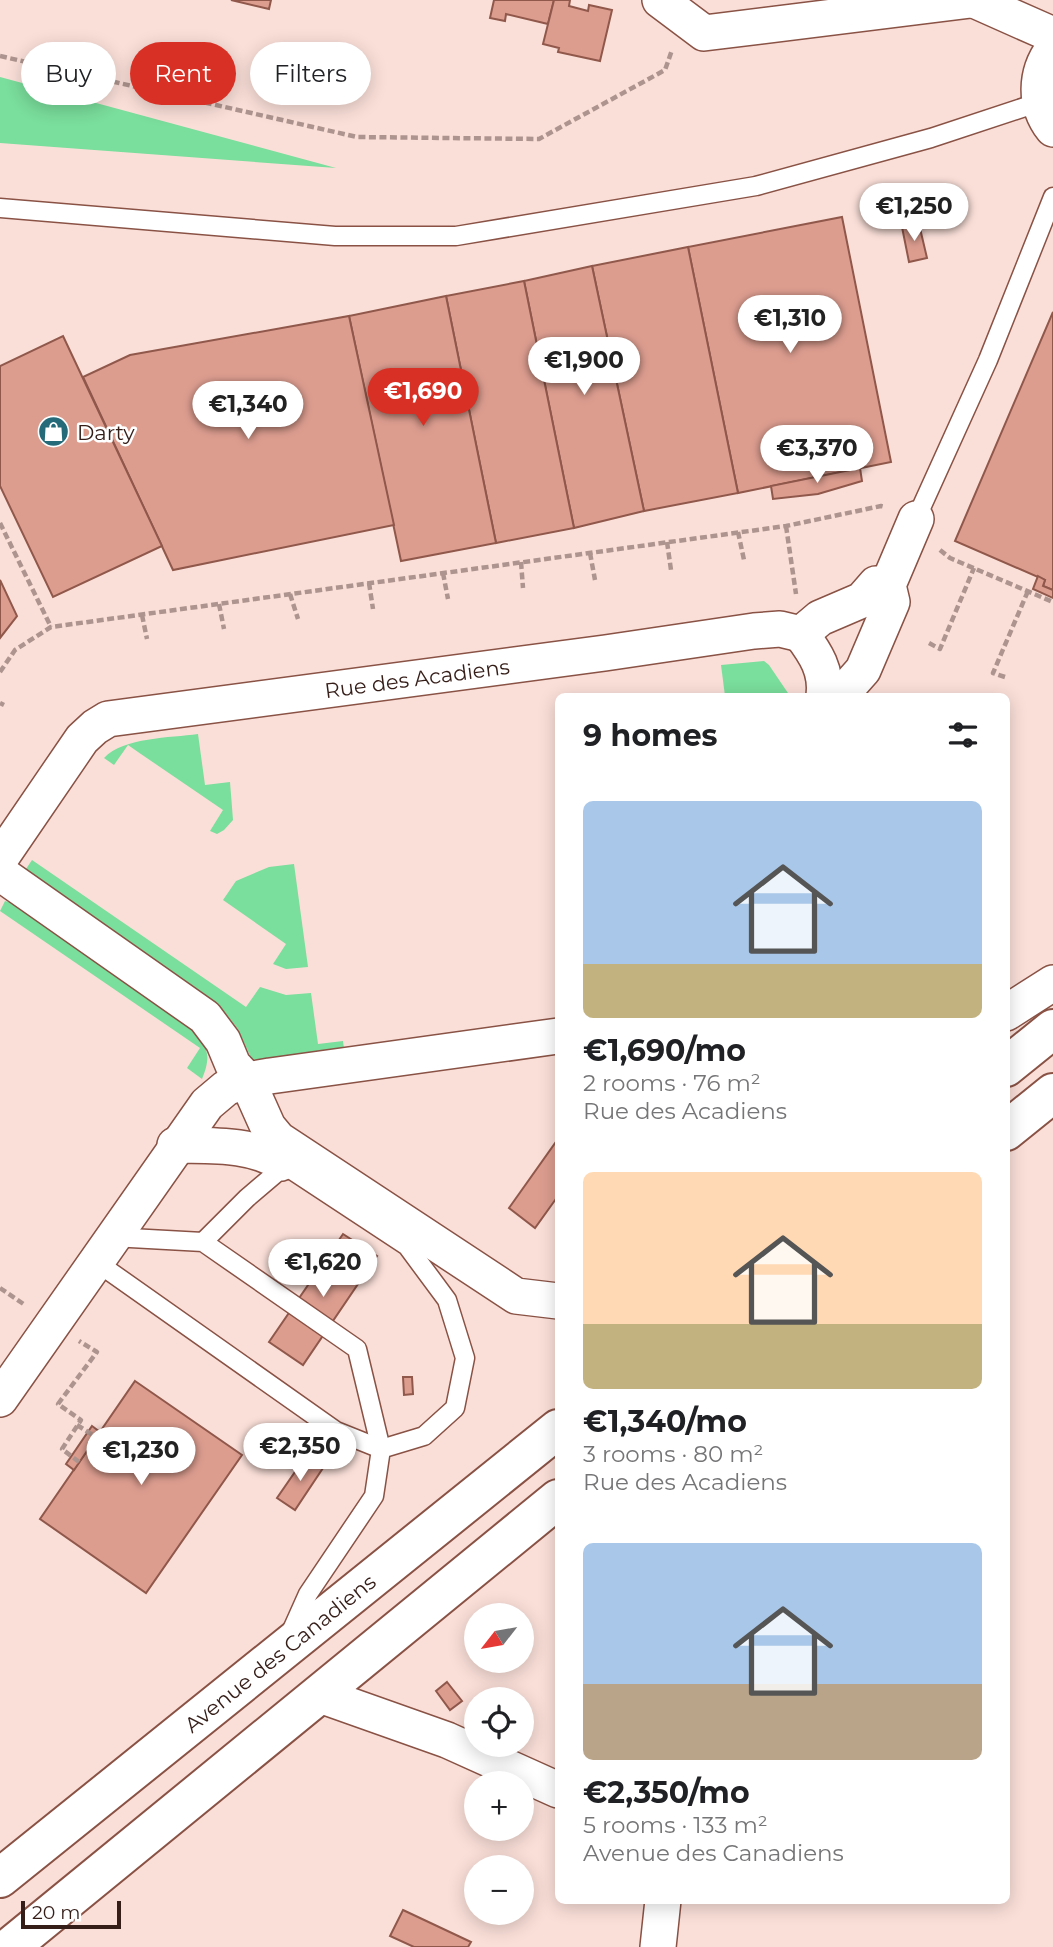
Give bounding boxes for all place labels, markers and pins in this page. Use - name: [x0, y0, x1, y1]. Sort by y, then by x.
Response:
- pin: €1,250: [857, 184, 971, 243]
- pin: €1,310: [733, 296, 847, 355]
- pin: €1,900: [527, 338, 641, 397]
- pin: €1,690: [366, 368, 480, 428]
- pin: €1,340: [191, 382, 305, 441]
- shop icon: Darty: [37, 415, 71, 449]
- place label: Darty: [77, 420, 135, 445]
- pin: €3,370: [760, 426, 874, 485]
- pin: €1,620: [266, 1240, 380, 1299]
- pin: €2,350: [243, 1424, 357, 1483]
- pin: €1,230: [84, 1428, 198, 1487]

